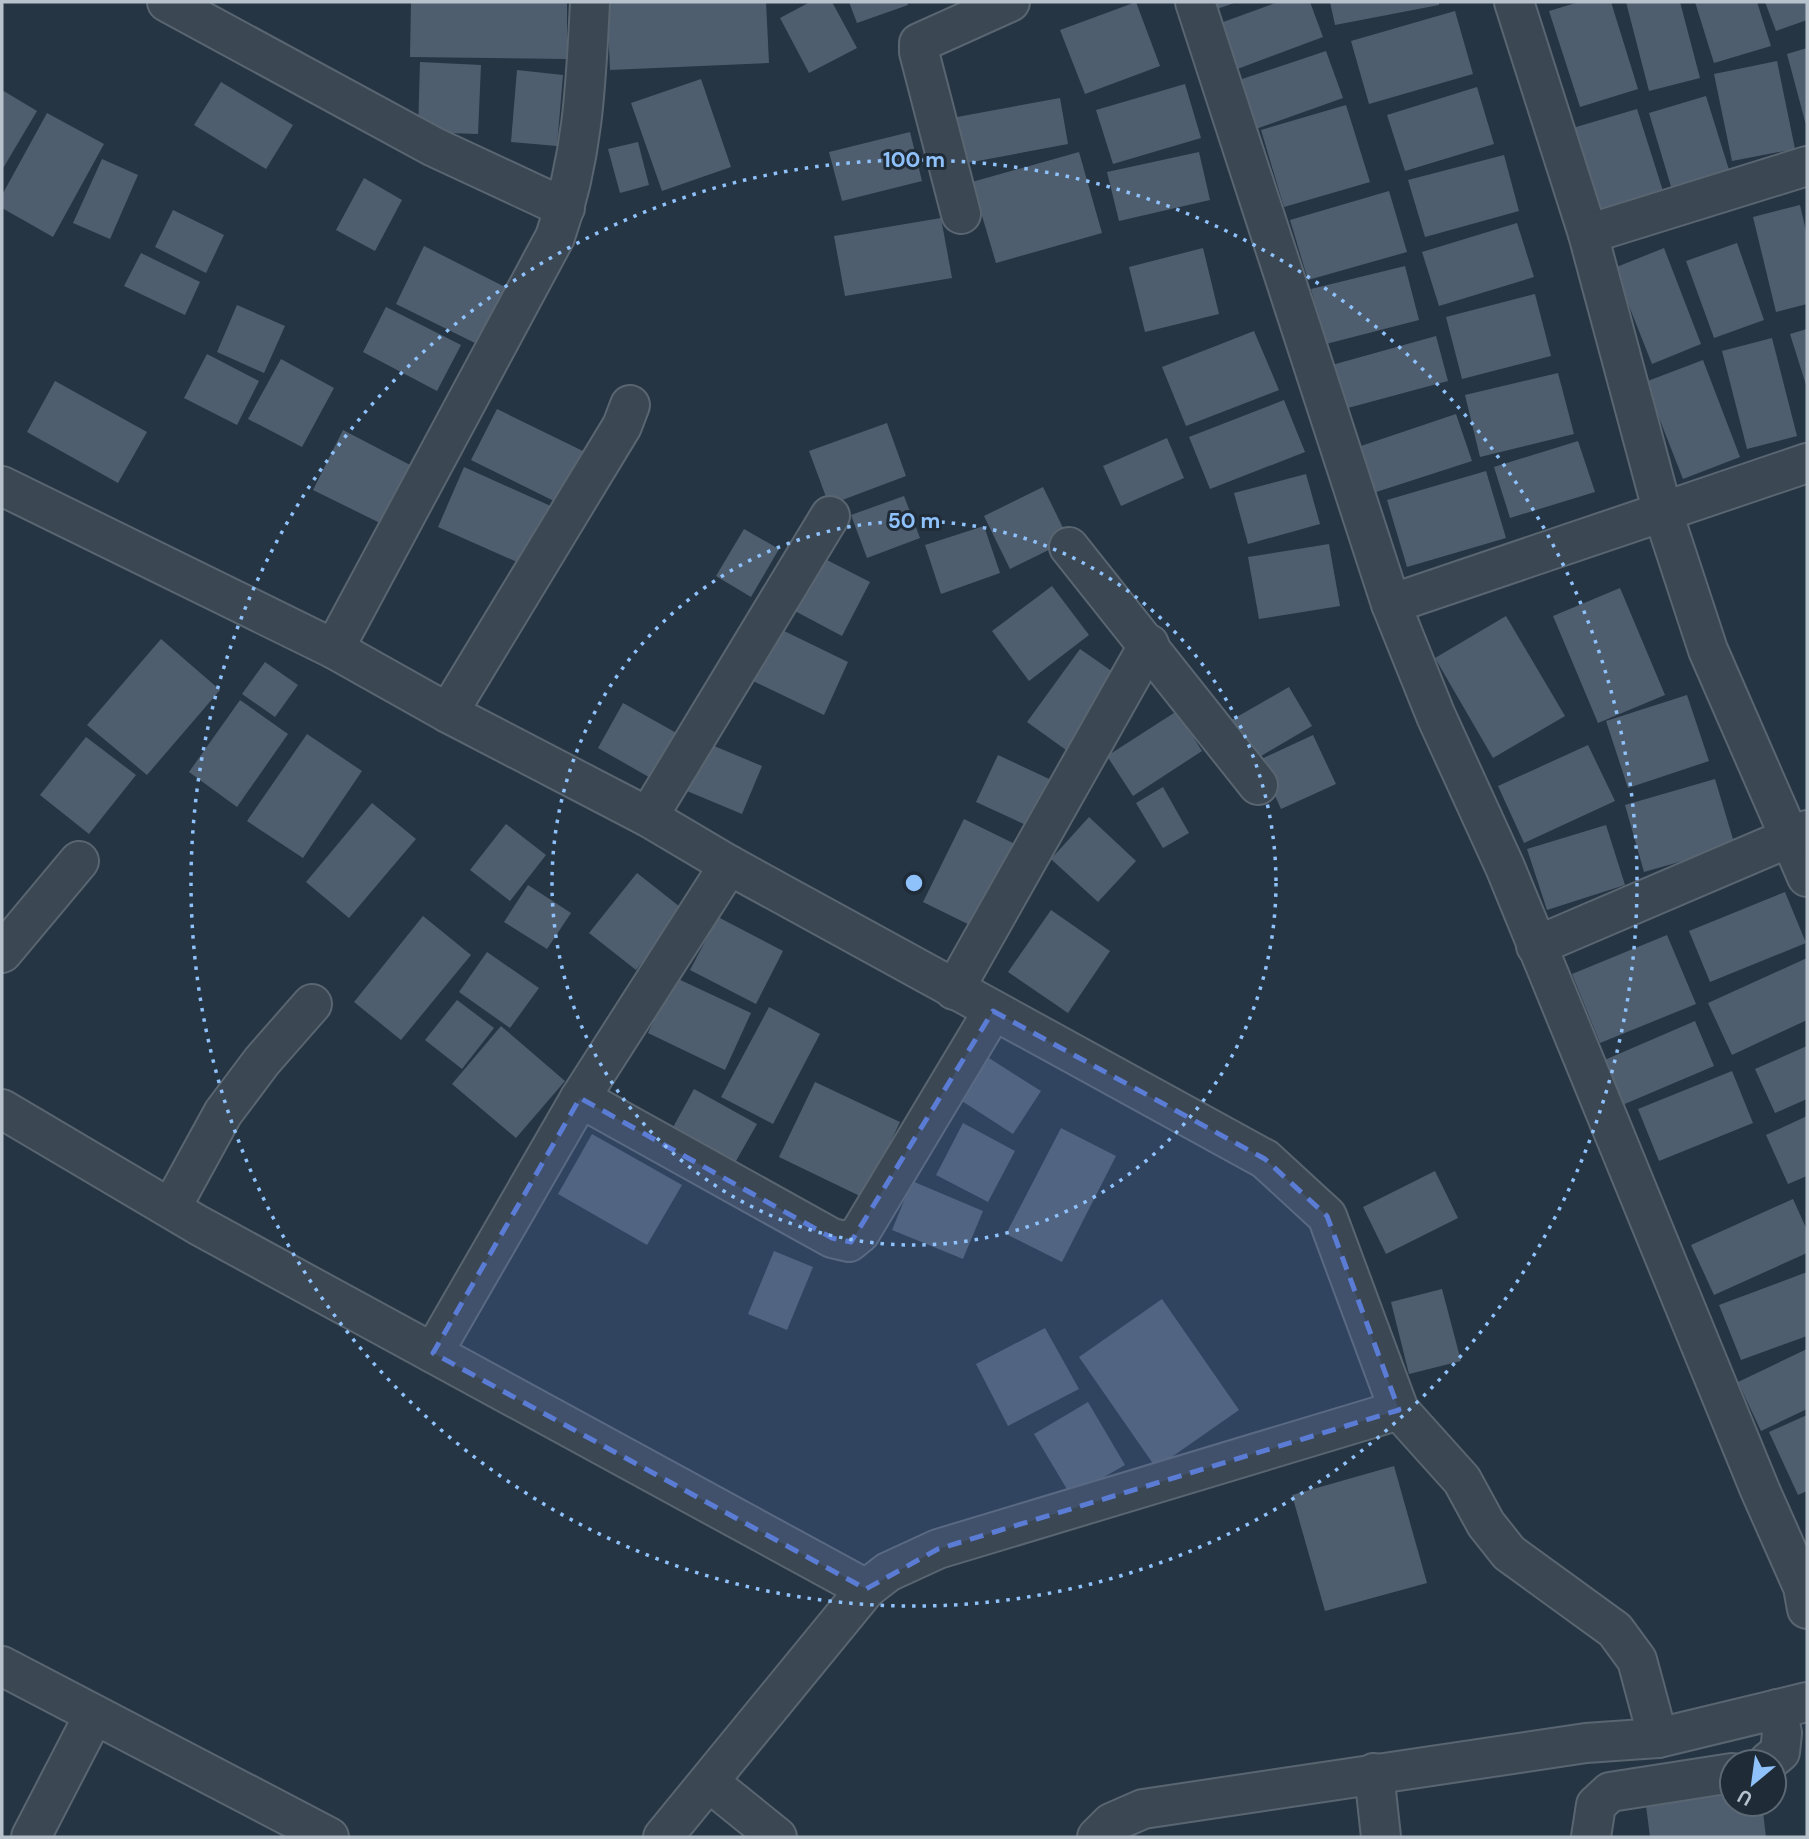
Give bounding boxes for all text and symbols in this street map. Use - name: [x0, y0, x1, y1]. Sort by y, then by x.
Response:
- text: 100 m: [883, 146, 945, 174]
- text: 50 m: [888, 507, 940, 535]
- centre of rings: [902, 871, 926, 895]
- north arrow: [1718, 1748, 1788, 1818]
- text: U: [1733, 1783, 1757, 1812]

